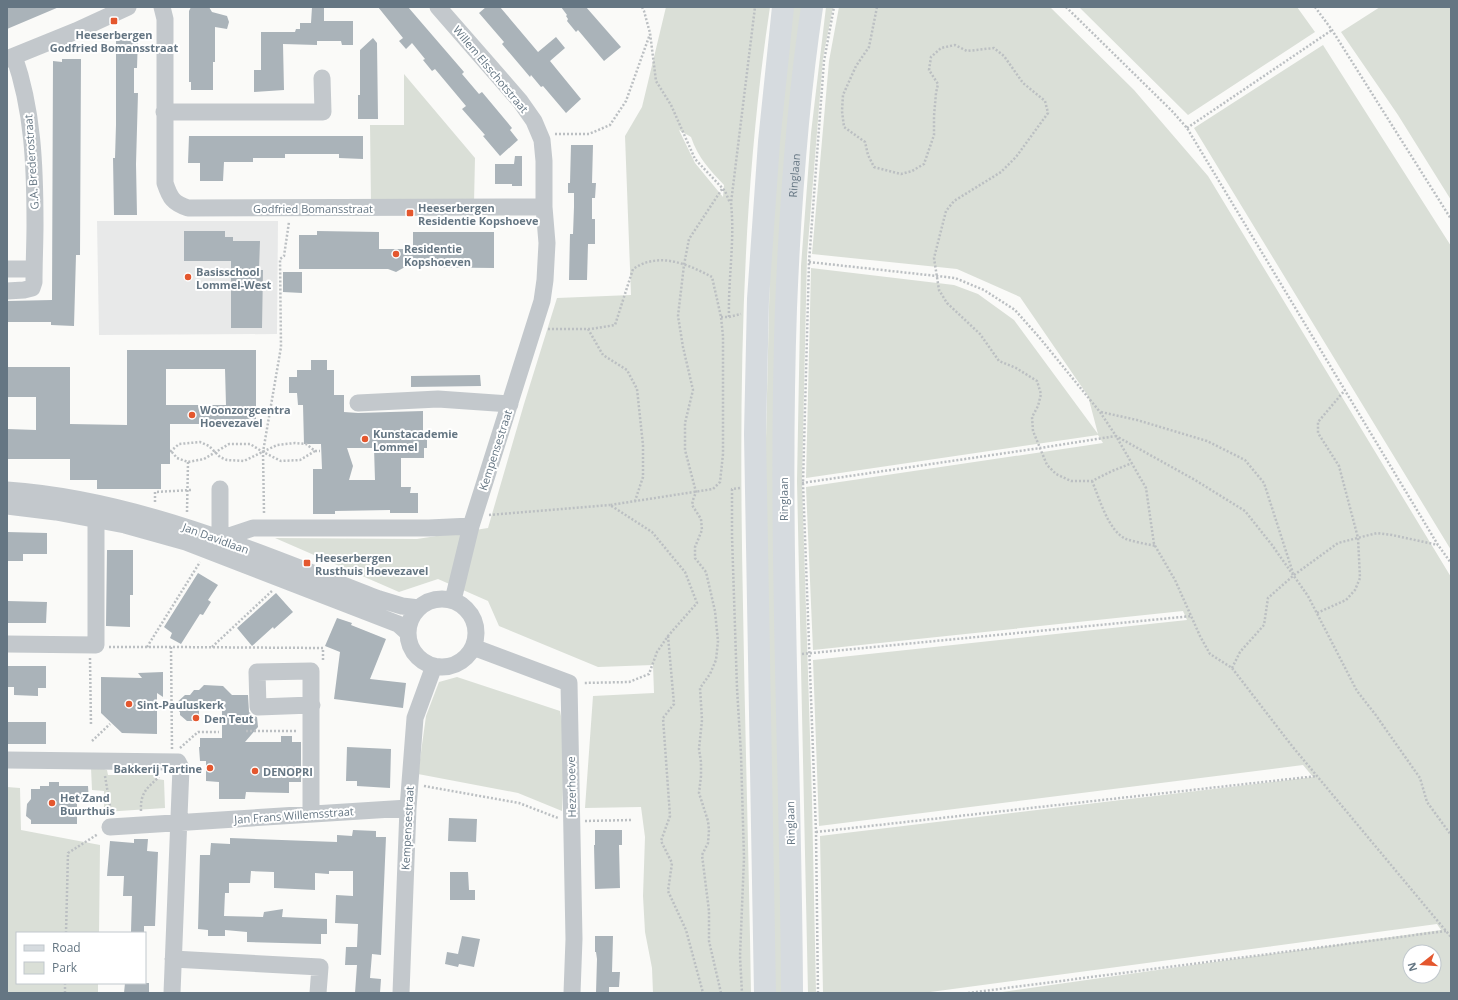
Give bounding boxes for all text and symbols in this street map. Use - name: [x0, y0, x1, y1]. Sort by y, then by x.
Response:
- marker: Heeserbergen Godfried Bomansstraat: [109, 16, 119, 26]
- street label: Willem Elsschotstraat: [450, 22, 532, 116]
- place label: Heeserbergen Godfried Bomansstraat: [50, 27, 178, 55]
- street label: G.A. Brederostraat: [20, 114, 42, 210]
- street label: Ringlaan: [784, 153, 803, 198]
- place label: Heeserbergen Residentie Kopshoeve: [418, 200, 539, 228]
- street label: Godfried Bomansstraat: [253, 201, 373, 216]
- marker: Heeserbergen Residentie Kopshoeve: [405, 208, 415, 218]
- place label: Residentie Kopshoeven: [404, 241, 471, 269]
- marker: Residentie Kopshoeven: [391, 249, 401, 259]
- place label: Basisschool Lommel-West: [196, 264, 272, 292]
- marker: Basisschool Lommel-West: [183, 272, 193, 282]
- place label: Woonzorgcentra Hoevezavel: [200, 402, 291, 430]
- street label: Kempensestraat: [475, 408, 515, 492]
- marker: Woonzorgcentra Hoevezavel: [187, 410, 197, 420]
- place label: Kunstacademie Lommel: [373, 426, 459, 454]
- marker: Kunstacademie Lommel: [360, 434, 370, 444]
- street label: Ringlaan: [776, 477, 791, 521]
- street label: Jan Davidlaan: [180, 519, 251, 557]
- place label: Heeserbergen Rusthuis Hoevezavel: [315, 550, 428, 578]
- marker: Heeserbergen Rusthuis Hoevezavel: [302, 558, 312, 568]
- place label: Sint-Pauluskerk: [137, 697, 224, 712]
- marker: Sint-Pauluskerk: [124, 699, 134, 709]
- place label: Den Teut: [204, 711, 254, 726]
- marker: Den Teut: [191, 713, 201, 723]
- street label: Hezerhoeve: [563, 756, 579, 818]
- place label: Bakkerij Tartine: [113, 761, 202, 776]
- marker: Bakkerij Tartine: [205, 763, 215, 773]
- place label: DENOPRI: [263, 764, 313, 779]
- marker: DENOPRI: [250, 766, 260, 776]
- street label: Kempensestraat: [397, 786, 417, 870]
- place label: Het Zand Buurthuis: [60, 790, 115, 818]
- marker: Het Zand Buurthuis: [47, 798, 57, 808]
- street label: Ringlaan: [782, 801, 798, 845]
- street label: Jan Frans Willemsstraat: [233, 803, 354, 827]
- legend: [16, 932, 146, 984]
- text: Road: [52, 939, 81, 956]
- north arrow: [1402, 944, 1442, 984]
- text: Park: [52, 959, 78, 976]
- text: N: [1403, 961, 1420, 974]

